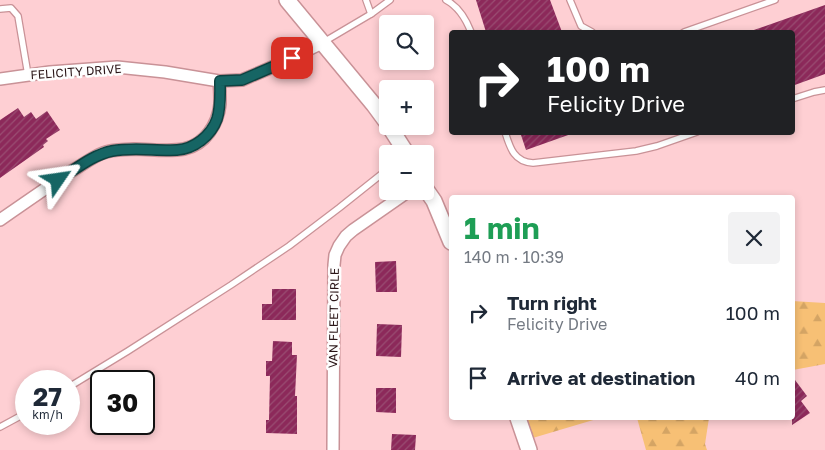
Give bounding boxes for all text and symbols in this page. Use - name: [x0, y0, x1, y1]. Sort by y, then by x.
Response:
- map controls: [379, 15, 434, 200]
- button: search: [379, 15, 434, 70]
- pin: [271, 37, 313, 79]
- icon: arrive: [278, 44, 306, 72]
- text: 100 m: [547, 48, 650, 90]
- icon: right: [464, 50, 529, 115]
- street label: FELICITY DRIVE: [30, 61, 122, 82]
- button: +: [379, 80, 434, 135]
- text: Felicity Drive: [547, 90, 685, 117]
- button: −: [379, 145, 434, 200]
- position arrow: [31, 153, 83, 205]
- text: 1 min: [464, 210, 540, 246]
- button: close: [728, 212, 780, 264]
- text: 140 m · 10:39: [464, 247, 564, 267]
- street label: VAN FLEET CIRLE: [325, 268, 342, 368]
- text: Turn right: [507, 291, 597, 314]
- icon: right: [464, 299, 492, 327]
- text: 100 m: [726, 301, 780, 324]
- text: Felicity Drive: [507, 314, 607, 334]
- icon: arrive: [464, 364, 492, 392]
- text: Arrive at destination: [507, 366, 695, 389]
- text: 40 m: [735, 366, 780, 389]
- speed limit sign: 30: [90, 370, 155, 435]
- text: 27: [33, 381, 62, 412]
- text: km/h: [32, 407, 63, 422]

